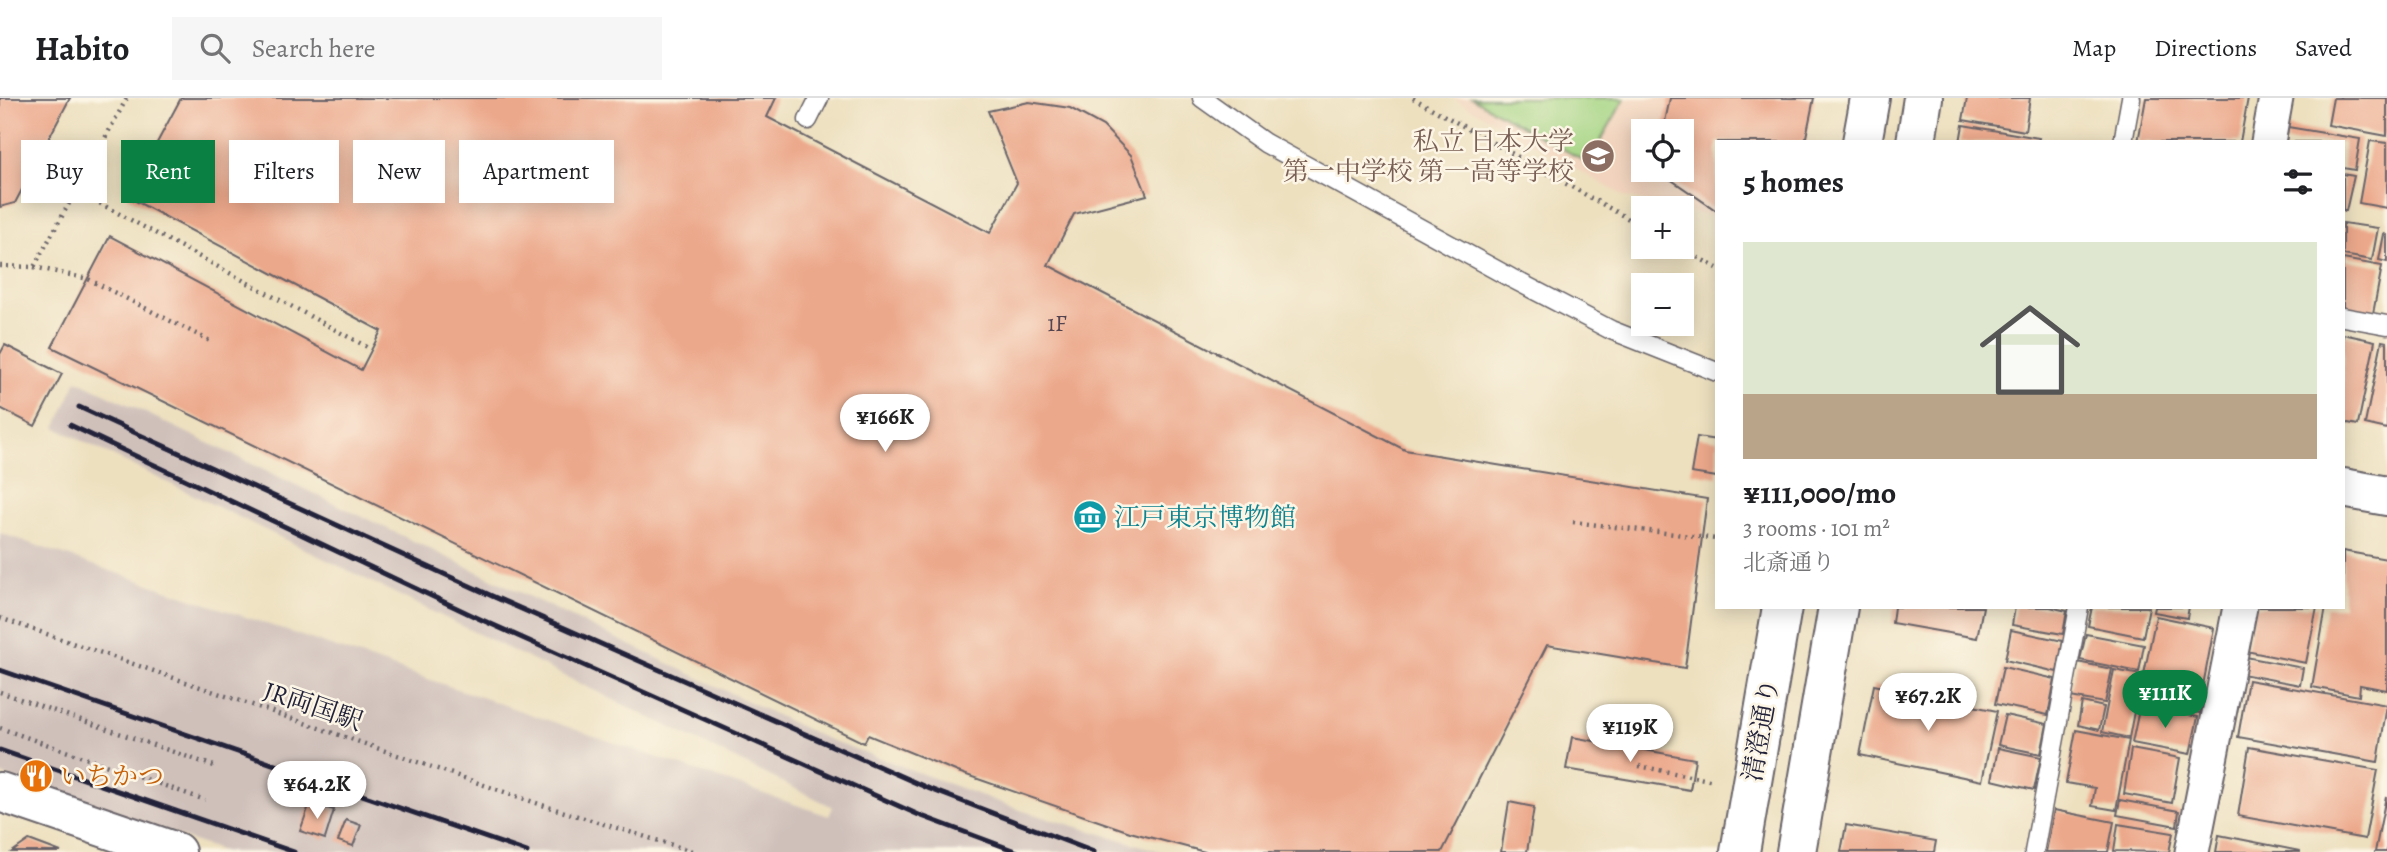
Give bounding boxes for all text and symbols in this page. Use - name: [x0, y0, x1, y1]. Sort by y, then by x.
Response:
- search box: [172, 17, 662, 80]
- text: Habito: [35, 26, 130, 71]
- icon: search: [196, 29, 234, 67]
- text: Search here: [252, 31, 375, 66]
- text: Map: [2072, 32, 2116, 64]
- text: Directions: [2154, 32, 2257, 64]
- text: Saved: [2295, 32, 2352, 64]
- map controls: [1631, 119, 1694, 336]
- button: locate: [1631, 119, 1694, 182]
- place label: 私立 日本大学 第一中学校 第一高等学校: [1283, 124, 1574, 189]
- school or university icon: 私立 日本大学 第一中学校 第一高等学校: [1579, 137, 1617, 175]
- chip: Buy: [21, 140, 107, 203]
- chip: Rent: [121, 140, 215, 203]
- chip: Filters: [229, 140, 339, 203]
- chip: New: [353, 140, 445, 203]
- chip: Apartment: [459, 140, 614, 203]
- text: 5 homes: [1743, 162, 1844, 202]
- icon: filters: [2279, 163, 2317, 201]
- button: +: [1631, 196, 1694, 259]
- button: −: [1631, 273, 1694, 336]
- icon: home: [1967, 287, 2093, 413]
- house number: 1F: [1047, 308, 1067, 339]
- pin: ¥166K: [836, 394, 934, 454]
- text: ¥166K: [856, 401, 914, 432]
- text: ¥111,000/mo: [1743, 473, 1896, 513]
- museum icon: 江戸東京博物館: [1071, 498, 1109, 536]
- place label: 江戸東京博物館: [1114, 500, 1296, 535]
- text: 3 rooms · 101 m²: [1743, 513, 1890, 544]
- text: 北斎通り: [1743, 547, 1835, 578]
- pin: ¥111K: [2116, 670, 2214, 730]
- street label: JR両国駅: [259, 673, 367, 739]
- pin: ¥67.2K: [1871, 674, 1985, 733]
- street label: 清澄通り: [1735, 676, 1787, 784]
- text: ¥111K: [2138, 677, 2192, 708]
- text: ¥67.2K: [1895, 680, 1961, 711]
- pin: ¥119K: [1581, 704, 1679, 764]
- text: ¥119K: [1602, 711, 1658, 742]
- restaurant icon: いちかつ: [17, 757, 55, 795]
- place label: いちかつ: [60, 759, 164, 794]
- pin: ¥64.2K: [260, 762, 374, 821]
- text: ¥64.2K: [283, 768, 351, 799]

